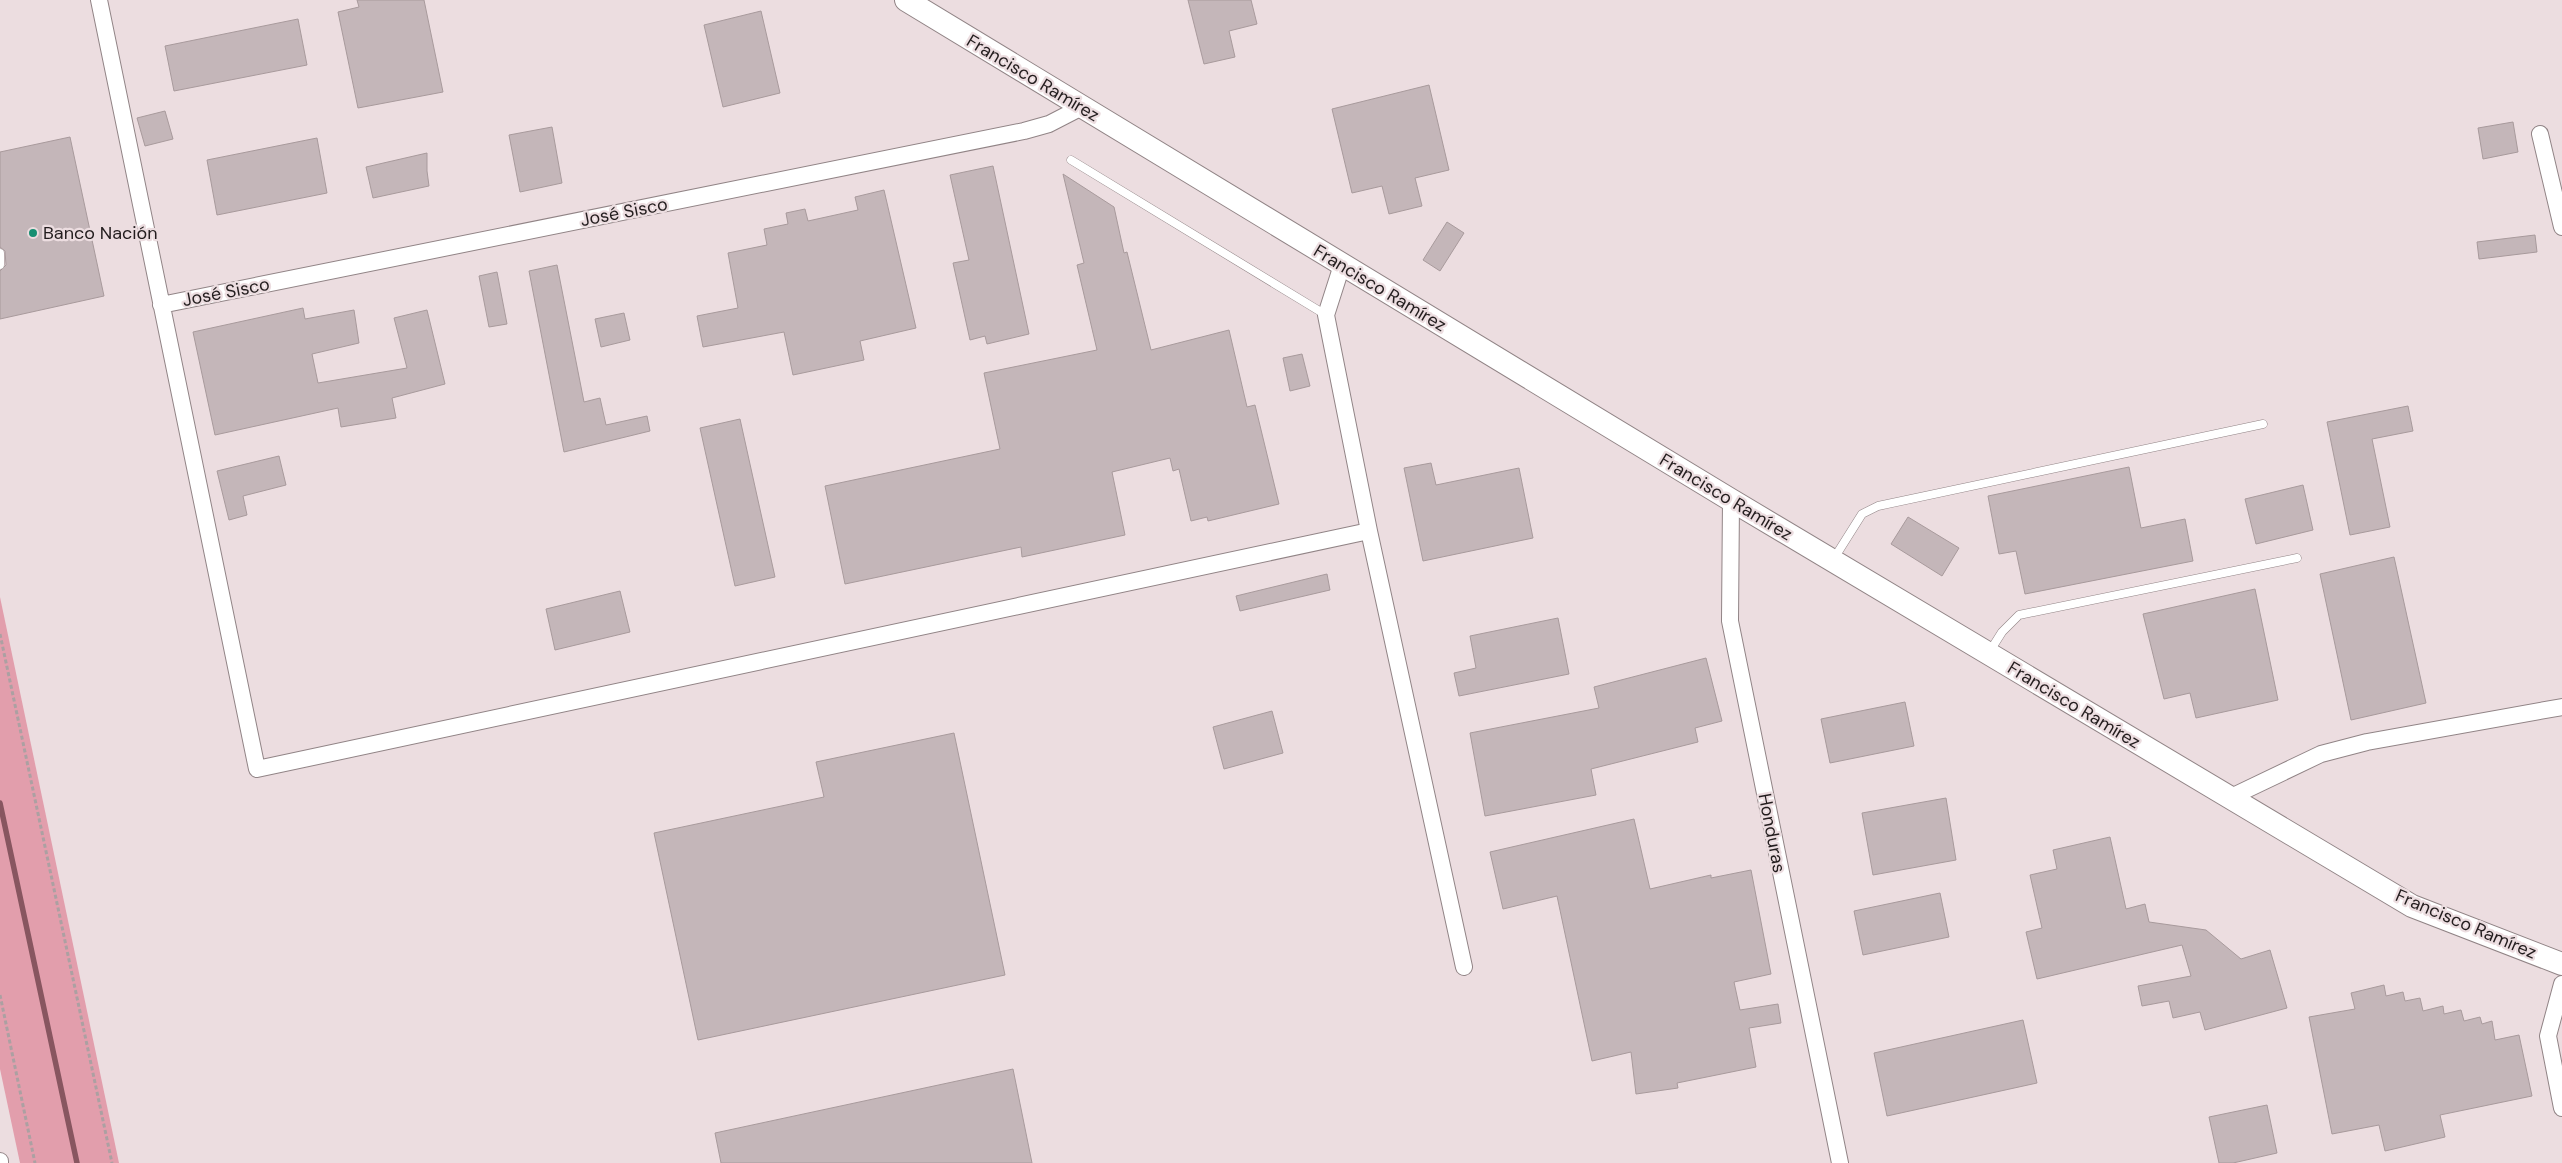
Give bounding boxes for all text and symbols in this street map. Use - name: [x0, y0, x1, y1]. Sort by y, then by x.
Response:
- street label: Francisco Ramírez: [962, 29, 1104, 127]
- street label: José Sisco: [578, 192, 670, 232]
- place label: Banco Nación: [43, 221, 158, 245]
- marker: Banco Nación: [27, 227, 39, 239]
- street label: Francisco Ramírez: [1309, 239, 1451, 337]
- street label: José Sisco: [180, 272, 272, 312]
- street label: Francisco Ramírez: [1655, 448, 1797, 546]
- street label: Francisco Ramírez: [2003, 656, 2145, 754]
- street label: Honduras: [1753, 791, 1791, 875]
- street label: Francisco Ramírez: [2392, 883, 2540, 965]

